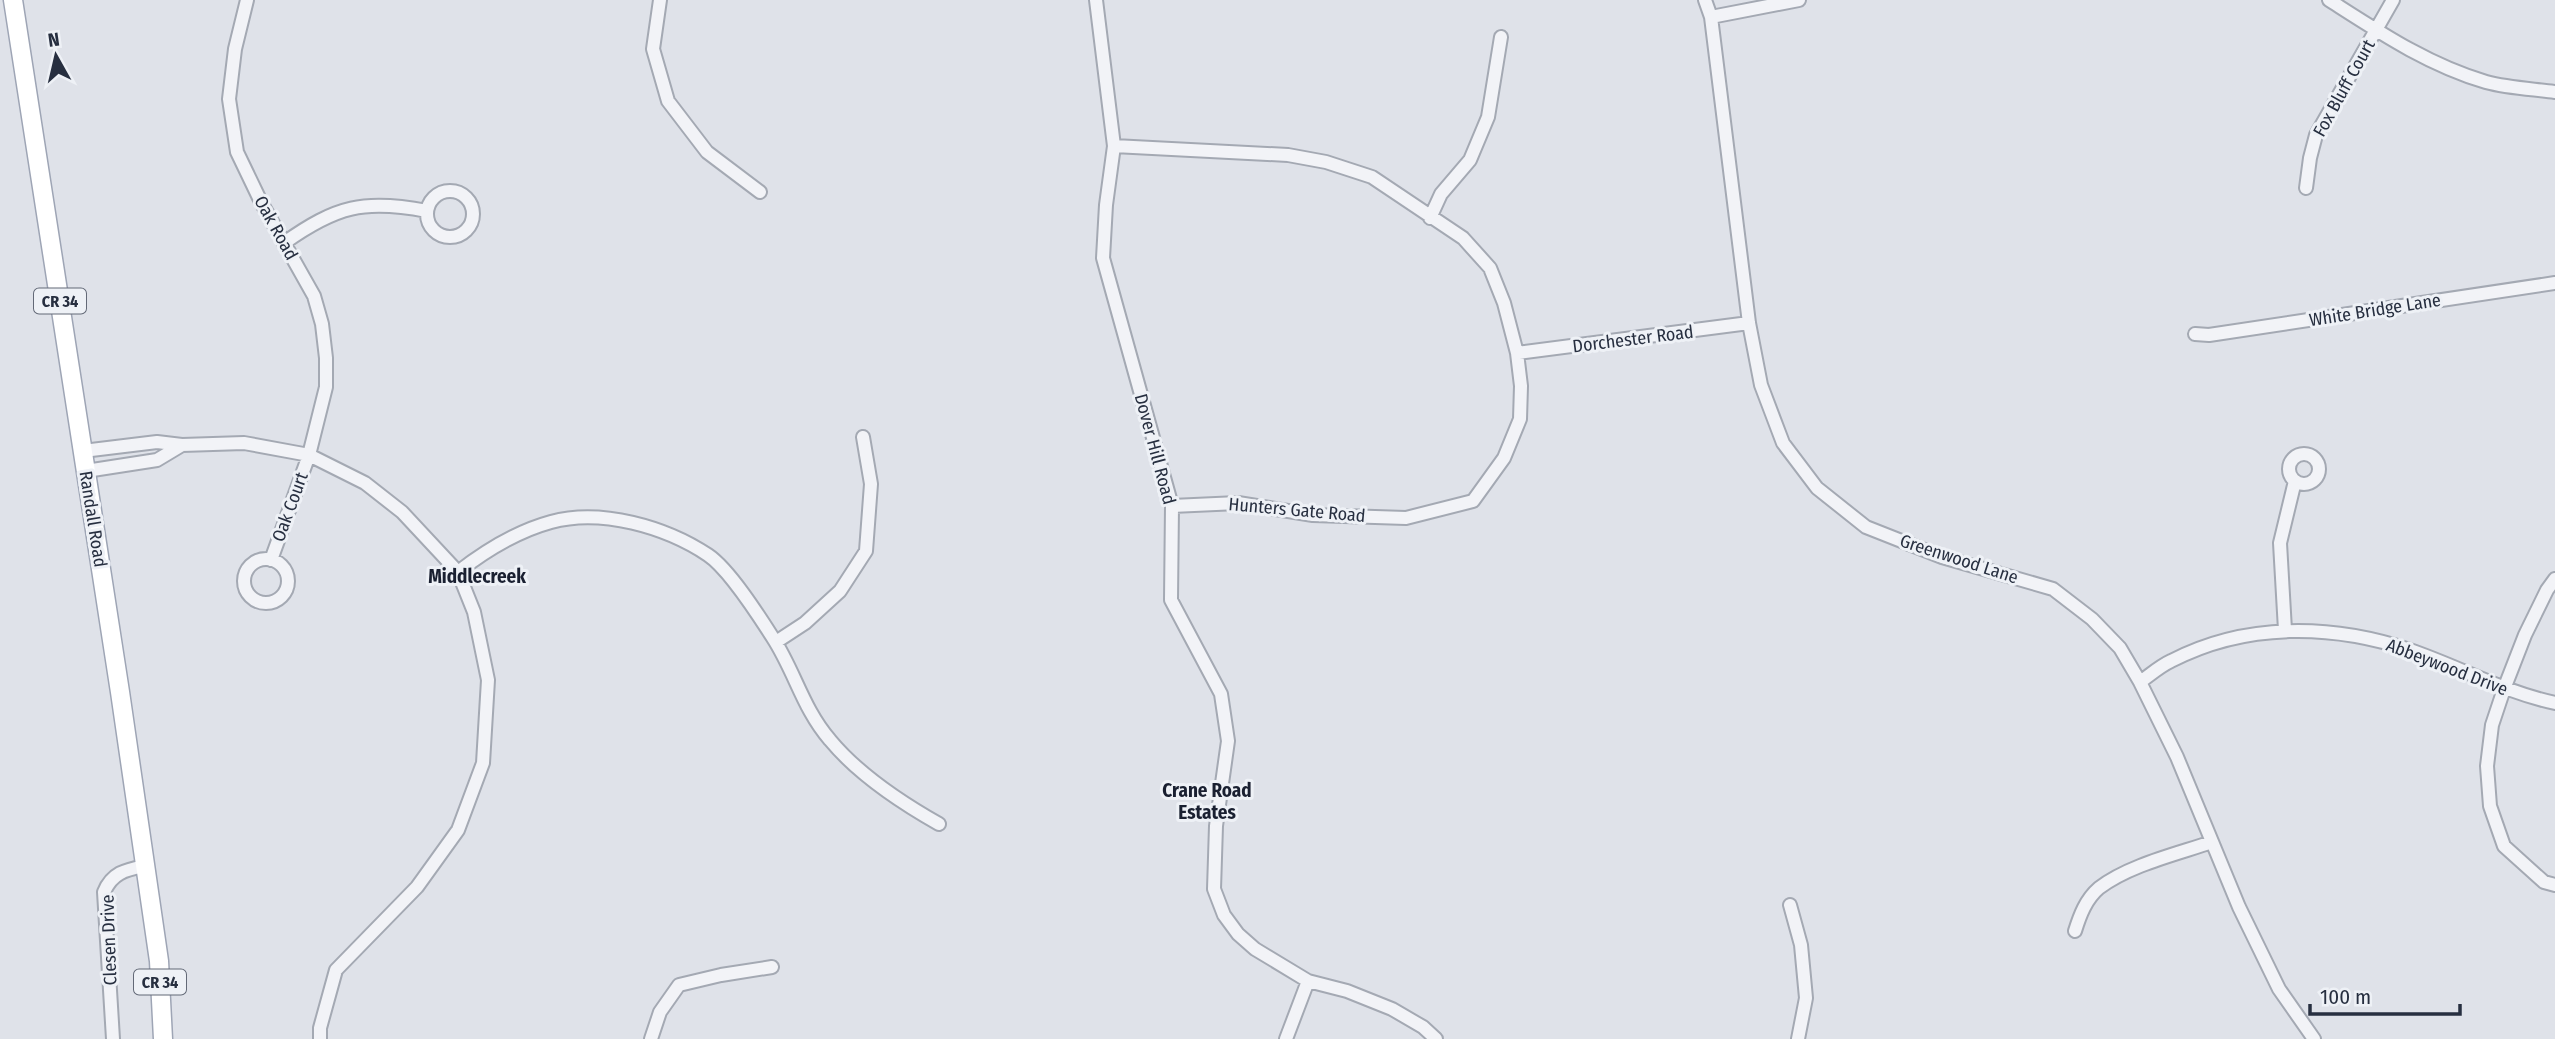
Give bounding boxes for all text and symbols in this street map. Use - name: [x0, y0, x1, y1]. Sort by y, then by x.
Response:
- north arrow: [21, 21, 91, 91]
- text: N: [46, 27, 61, 52]
- street label: Fox Bluff Court: [2308, 35, 2380, 140]
- street label: Oak Road: [249, 192, 303, 264]
- road number: CR 34: [34, 288, 86, 314]
- street label: White Bridge Lane: [2308, 289, 2442, 331]
- street label: Dorchester Road: [1571, 321, 1695, 357]
- street label: Dover Hill Road: [1130, 391, 1180, 507]
- street label: Randall Road: [75, 469, 111, 569]
- street label: Oak Court: [267, 469, 313, 545]
- street label: Hunters Gate Road: [1228, 493, 1366, 527]
- street label: Greenwood Lane: [1897, 530, 2021, 589]
- district label: Middlecreek: [428, 565, 526, 588]
- street label: Abbeywood Drive: [2383, 634, 2511, 700]
- district label: Crane Road Estates: [1162, 779, 1252, 824]
- street label: Clesen Drive: [96, 894, 122, 986]
- road number: CR 34: [134, 970, 186, 994]
- scale bar: [2310, 972, 2460, 1016]
- text: 100 m: [2320, 984, 2371, 1010]

